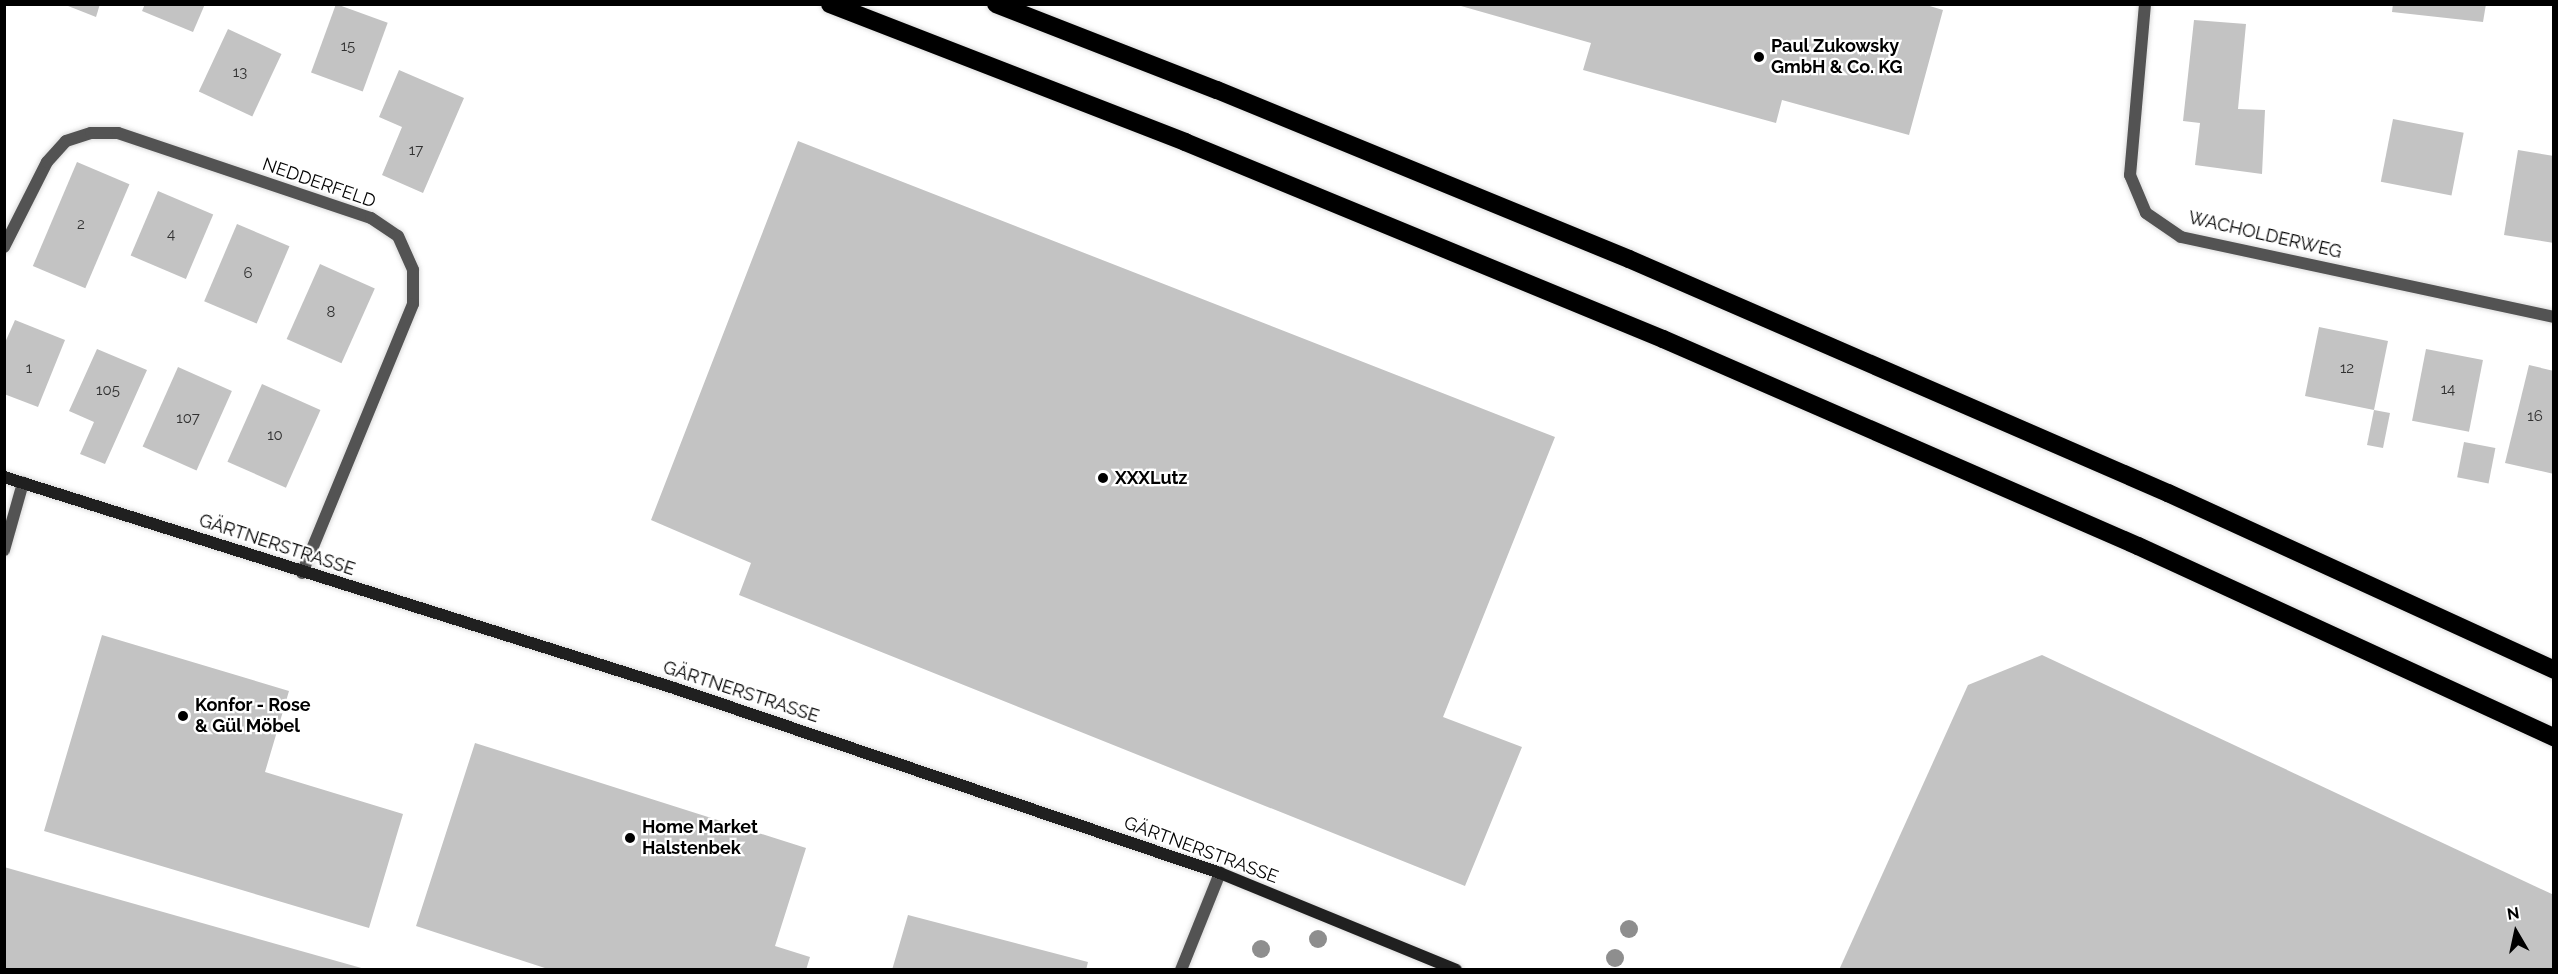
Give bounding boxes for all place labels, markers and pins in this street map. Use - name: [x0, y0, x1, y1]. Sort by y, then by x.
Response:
- place label: Paul Zukowsky GmbH & Co. KG: [1771, 36, 1903, 78]
- marker: Paul Zukowsky GmbH & Co. KG: [1752, 50, 1766, 64]
- place label: XXXLutz: [1115, 467, 1187, 489]
- marker: XXXLutz: [1096, 471, 1110, 485]
- place label: Konfor - Rose & Gül Möbel: [195, 695, 311, 738]
- marker: Konfor - Rose & Gül Möbel: [176, 709, 190, 723]
- place label: Home Market Halstenbek: [642, 817, 758, 860]
- marker: Home Market Halstenbek: [623, 831, 637, 845]

